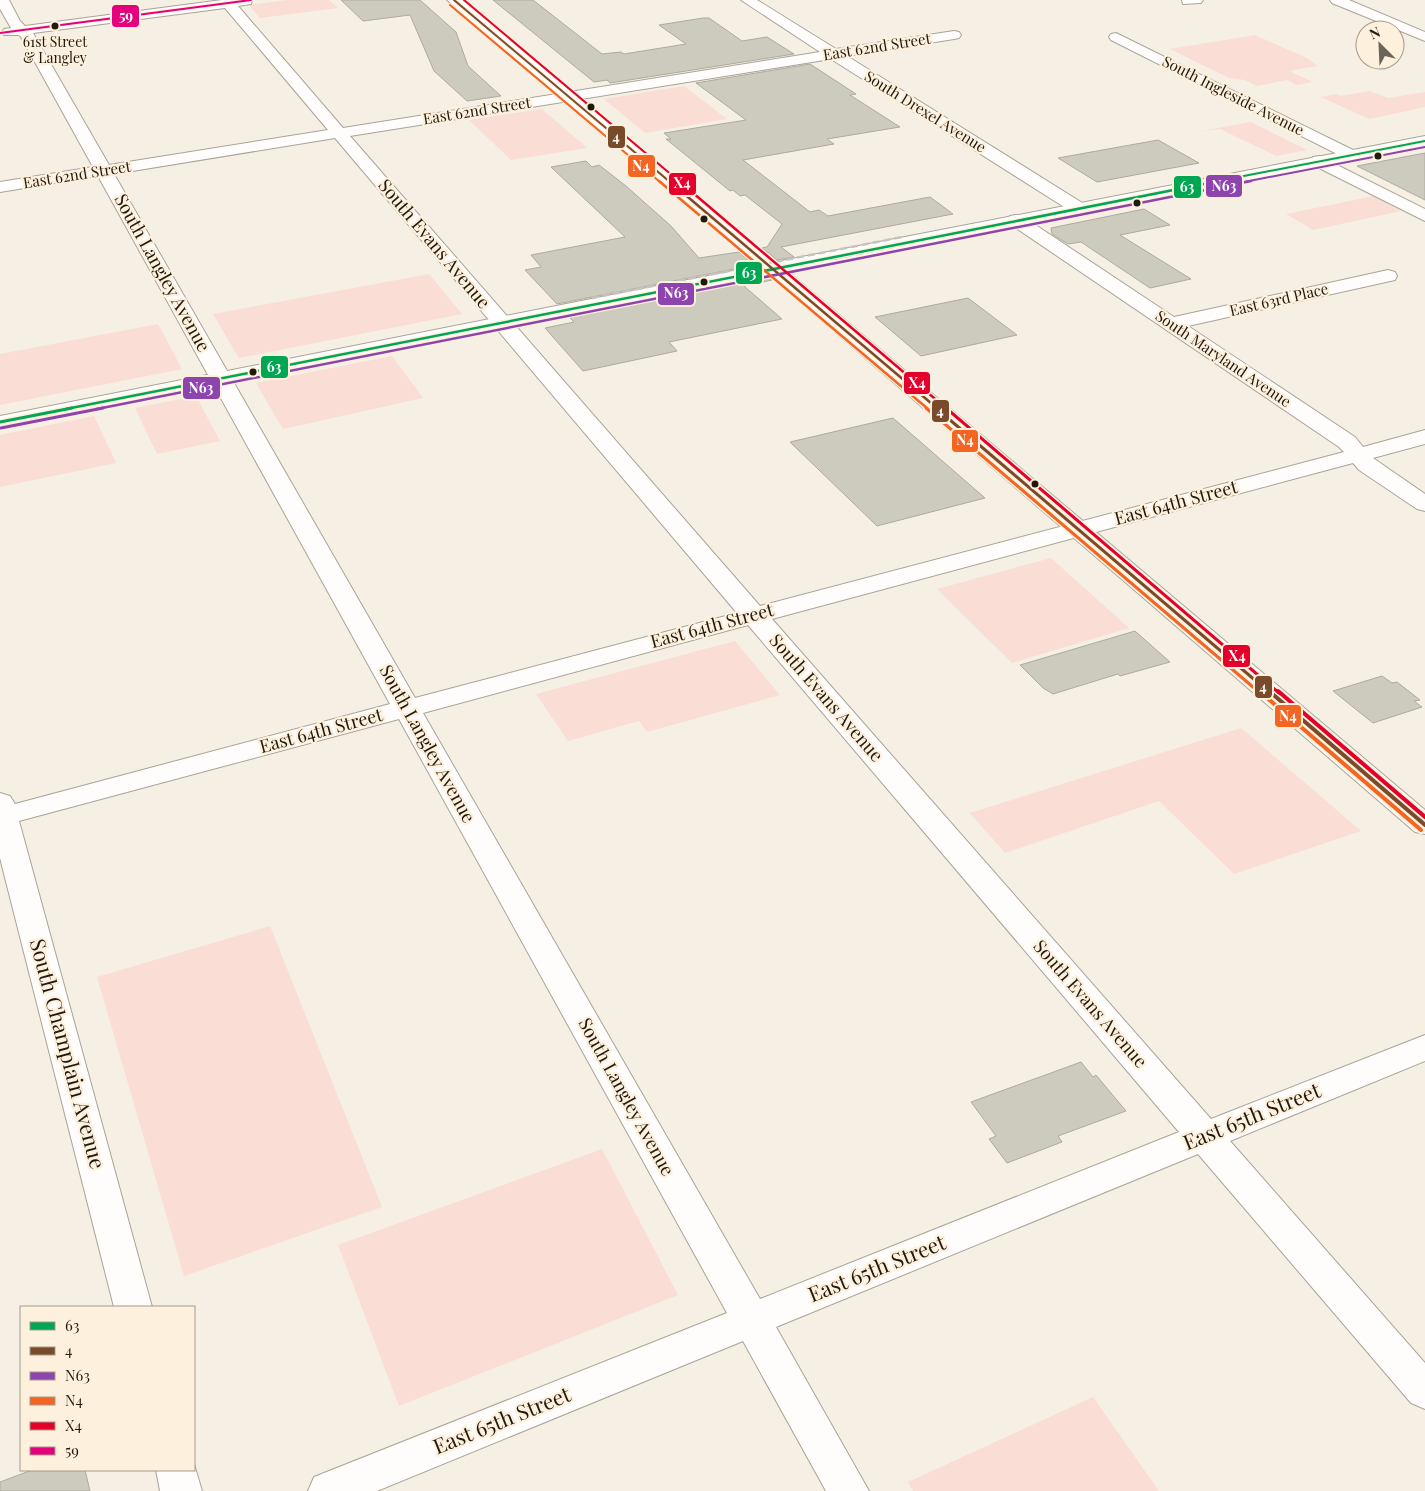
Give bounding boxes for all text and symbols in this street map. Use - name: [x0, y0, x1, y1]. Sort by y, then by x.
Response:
- line badge: 59: [111, 4, 140, 28]
- text: 59: [119, 6, 133, 25]
- north arrow: [1355, 20, 1405, 70]
- marker: 61st Street & Langley: [50, 21, 60, 31]
- text: N: [1366, 22, 1383, 43]
- street label: East 62nd Street: [822, 28, 933, 64]
- place label: 61st Street & Langley: [23, 32, 88, 67]
- street label: South Ingleside Avenue: [1159, 51, 1308, 140]
- street label: South Drexel Avenue: [861, 66, 990, 157]
- street label: East 62nd Street: [422, 92, 533, 128]
- unlabelled marker: [586, 102, 596, 112]
- line badge: 4: [607, 125, 626, 149]
- text: 4: [612, 127, 620, 146]
- unlabelled marker: [1373, 151, 1383, 161]
- line badge: N4: [627, 154, 656, 178]
- street label: East 62nd Street: [22, 156, 133, 192]
- text: N4: [632, 156, 650, 175]
- line badge: X4: [668, 172, 697, 196]
- text: X4: [673, 173, 691, 192]
- street label: South Evans Avenue: [373, 174, 496, 313]
- line badge: N63: [1205, 174, 1243, 198]
- line badge: 63: [1173, 175, 1202, 199]
- text: N63: [1212, 176, 1237, 195]
- text: 63: [1180, 177, 1195, 196]
- street label: South Langley Avenue: [110, 189, 216, 356]
- unlabelled marker: [1132, 198, 1142, 208]
- unlabelled marker: [699, 214, 709, 224]
- line badge: 63: [735, 261, 763, 285]
- text: 63: [742, 263, 757, 282]
- unlabelled marker: [699, 277, 709, 287]
- street label: East 63rd Place: [1227, 278, 1330, 320]
- line badge: N63: [657, 282, 695, 306]
- text: N63: [664, 283, 689, 302]
- street label: South Maryland Avenue: [1152, 305, 1295, 411]
- line badge: 63: [260, 355, 289, 379]
- text: 63: [267, 357, 282, 376]
- unlabelled marker: [248, 367, 258, 377]
- line badge: X4: [903, 371, 931, 395]
- text: X4: [908, 373, 926, 392]
- line badge: N63: [182, 376, 221, 400]
- text: N63: [189, 378, 214, 397]
- line badge: 4: [931, 399, 950, 423]
- text: 4: [936, 401, 944, 420]
- line badge: N4: [951, 429, 979, 453]
- text: N4: [956, 430, 974, 449]
- street label: East 64th Street: [1112, 474, 1241, 530]
- unlabelled marker: [1030, 479, 1040, 489]
- street label: East 64th Street: [648, 597, 777, 653]
- street label: South Evans Avenue: [765, 628, 889, 766]
- line badge: X4: [1222, 644, 1251, 668]
- text: X4: [1228, 646, 1246, 665]
- street label: South Langley Avenue: [375, 660, 481, 827]
- line badge: 4: [1254, 675, 1273, 699]
- text: 4: [1259, 677, 1267, 696]
- street label: East 64th Street: [257, 702, 386, 758]
- line badge: N4: [1274, 704, 1302, 728]
- text: N4: [1279, 706, 1297, 725]
- street label: South Evans Avenue: [1029, 934, 1153, 1072]
- street label: South Champlain Avenue: [25, 935, 113, 1172]
- street label: South Langley Avenue: [574, 1013, 680, 1180]
- street label: East 65th Street: [1178, 1075, 1325, 1155]
- street label: East 65th Street: [803, 1227, 950, 1307]
- legend: [20, 1306, 195, 1471]
- text: 63: [65, 1315, 80, 1335]
- text: 4: [65, 1340, 72, 1360]
- text: N63: [65, 1365, 90, 1385]
- street label: East 65th Street: [428, 1379, 575, 1459]
- text: N4: [65, 1390, 83, 1410]
- text: X4: [65, 1415, 82, 1435]
- text: 59: [65, 1440, 79, 1460]

